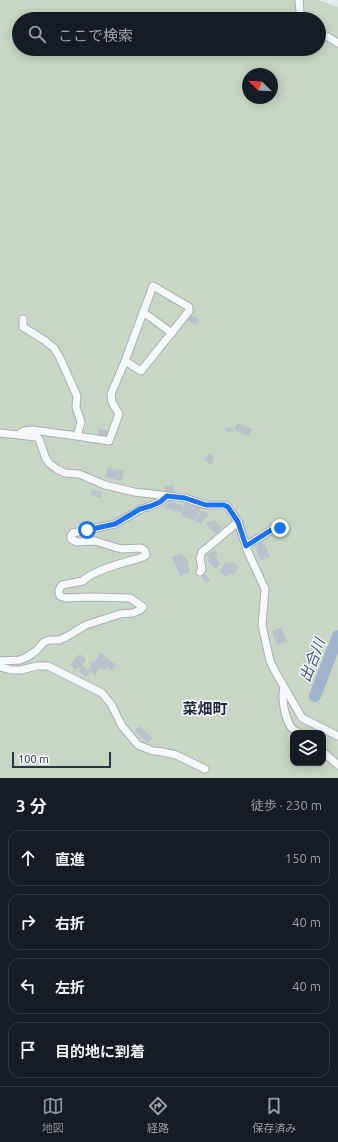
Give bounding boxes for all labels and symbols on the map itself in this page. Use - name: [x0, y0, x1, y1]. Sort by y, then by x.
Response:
- north arrow: [242, 68, 278, 104]
- route end: [271, 519, 289, 537]
- route start: [78, 521, 96, 539]
- water label: 出合川: [296, 634, 329, 684]
- district label: 菜畑町: [182, 700, 228, 717]
- scale bar: [12, 750, 111, 769]

